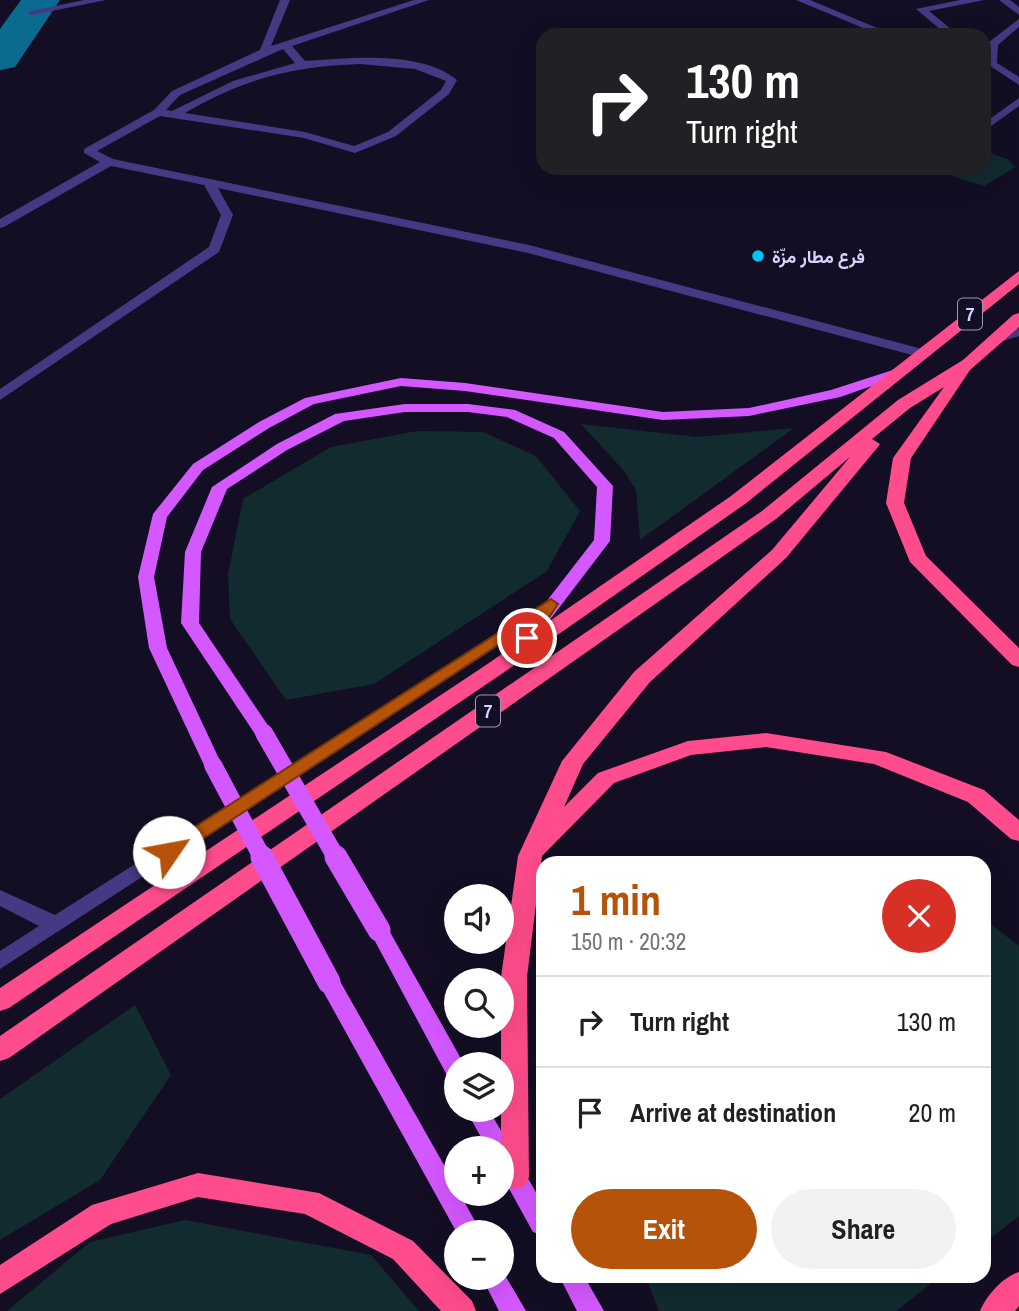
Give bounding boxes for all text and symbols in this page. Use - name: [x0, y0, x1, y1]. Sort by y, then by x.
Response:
- text: 130 m: [686, 47, 800, 113]
- icon: right: [571, 56, 662, 147]
- text: Turn right: [686, 110, 798, 153]
- place label: فرع مطار مزّة: [772, 244, 865, 269]
- marker: فرع مطار مزّة: [750, 248, 766, 264]
- road number: 7: [958, 298, 982, 330]
- pin: [497, 608, 557, 668]
- icon: arrive: [508, 619, 546, 657]
- road number: 7: [476, 696, 500, 726]
- position arrow: [132, 815, 206, 889]
- text: 1 min: [571, 872, 661, 928]
- button: close: [882, 879, 956, 953]
- map controls: [444, 884, 514, 1290]
- button: sound: [444, 884, 514, 954]
- text: 150 m · 20:32: [571, 926, 686, 957]
- button: search: [444, 968, 514, 1038]
- icon: right: [571, 1003, 609, 1041]
- text: Turn right: [630, 1004, 729, 1039]
- text: 130 m: [897, 1004, 956, 1039]
- button: layers: [444, 1052, 514, 1122]
- icon: arrive: [571, 1094, 609, 1132]
- text: Arrive at destination: [630, 1095, 836, 1130]
- text: 20 m: [909, 1095, 956, 1130]
- button: +: [444, 1136, 514, 1206]
- button: Exit: [571, 1189, 757, 1269]
- button: Share: [771, 1189, 956, 1269]
- button: −: [444, 1220, 514, 1290]

